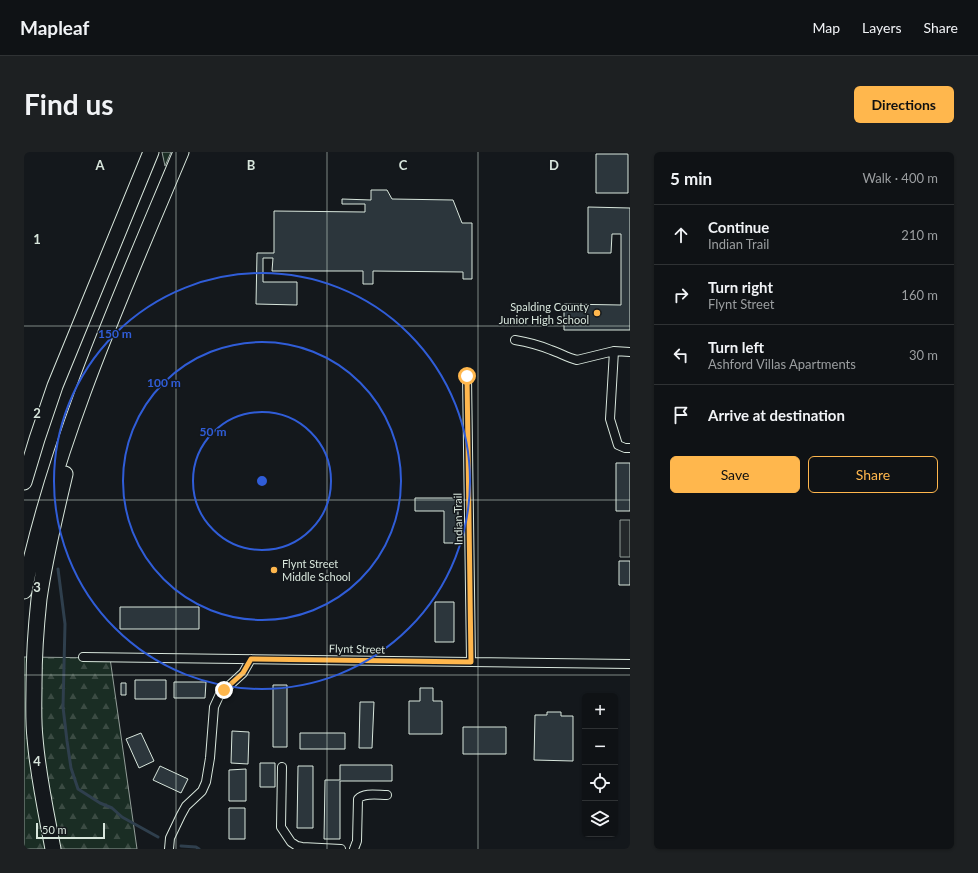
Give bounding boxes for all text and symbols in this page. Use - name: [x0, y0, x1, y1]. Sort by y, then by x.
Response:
- text: Mapleaf: [20, 16, 89, 39]
- text: Map: [812, 19, 840, 36]
- text: Layers: [862, 19, 902, 36]
- text: Share: [924, 19, 958, 36]
- button: Directions: [854, 86, 954, 123]
- text: Find us: [24, 87, 114, 121]
- text: A: [94, 157, 105, 173]
- text: B: [247, 157, 256, 173]
- text: C: [399, 157, 408, 173]
- text: D: [549, 157, 559, 173]
- text: 5 min: [670, 168, 712, 189]
- text: Walk · 400 m: [862, 170, 938, 186]
- text: Continue: [708, 218, 769, 236]
- icon: ahead: [670, 224, 692, 246]
- text: 210 m: [901, 227, 938, 243]
- text: 1: [33, 231, 41, 247]
- text: Indian Trail: [708, 236, 769, 252]
- text: Turn right: [708, 278, 773, 296]
- icon: right: [670, 284, 692, 306]
- text: 160 m: [901, 287, 938, 303]
- text: Flynt Street: [708, 296, 774, 312]
- place label: Spalding County Junior High School: [499, 300, 589, 326]
- marker: Spalding County Junior High School: [592, 308, 602, 318]
- text: 150 m: [98, 326, 132, 341]
- text: Turn left: [708, 338, 764, 356]
- icon: left: [670, 344, 692, 366]
- text: 30 m: [909, 347, 938, 363]
- text: Ashford Villas Apartments: [708, 356, 856, 372]
- route start: [458, 367, 476, 385]
- text: 100 m: [147, 375, 181, 390]
- icon: arrive: [670, 404, 692, 426]
- text: 2: [33, 405, 41, 421]
- text: Arrive at destination: [708, 406, 845, 424]
- text: 50 m: [200, 424, 226, 439]
- button: Save: [670, 456, 800, 493]
- button: Share: [808, 456, 938, 493]
- centre of rings: [255, 474, 269, 488]
- street label: Indian Trail: [451, 493, 464, 545]
- place label: Flynt Street Middle School: [282, 557, 351, 583]
- marker: Flynt Street Middle School: [269, 565, 279, 575]
- text: 3: [33, 579, 41, 595]
- street label: Flynt Street: [329, 642, 385, 655]
- route end: [215, 681, 233, 699]
- map controls: [582, 693, 618, 837]
- button: +: [582, 693, 618, 729]
- button: −: [582, 729, 618, 765]
- text: 4: [33, 753, 41, 769]
- button: locate: [582, 765, 618, 801]
- button: layers: [582, 801, 618, 837]
- scale bar: [36, 821, 105, 840]
- text: 50 m: [42, 823, 67, 836]

